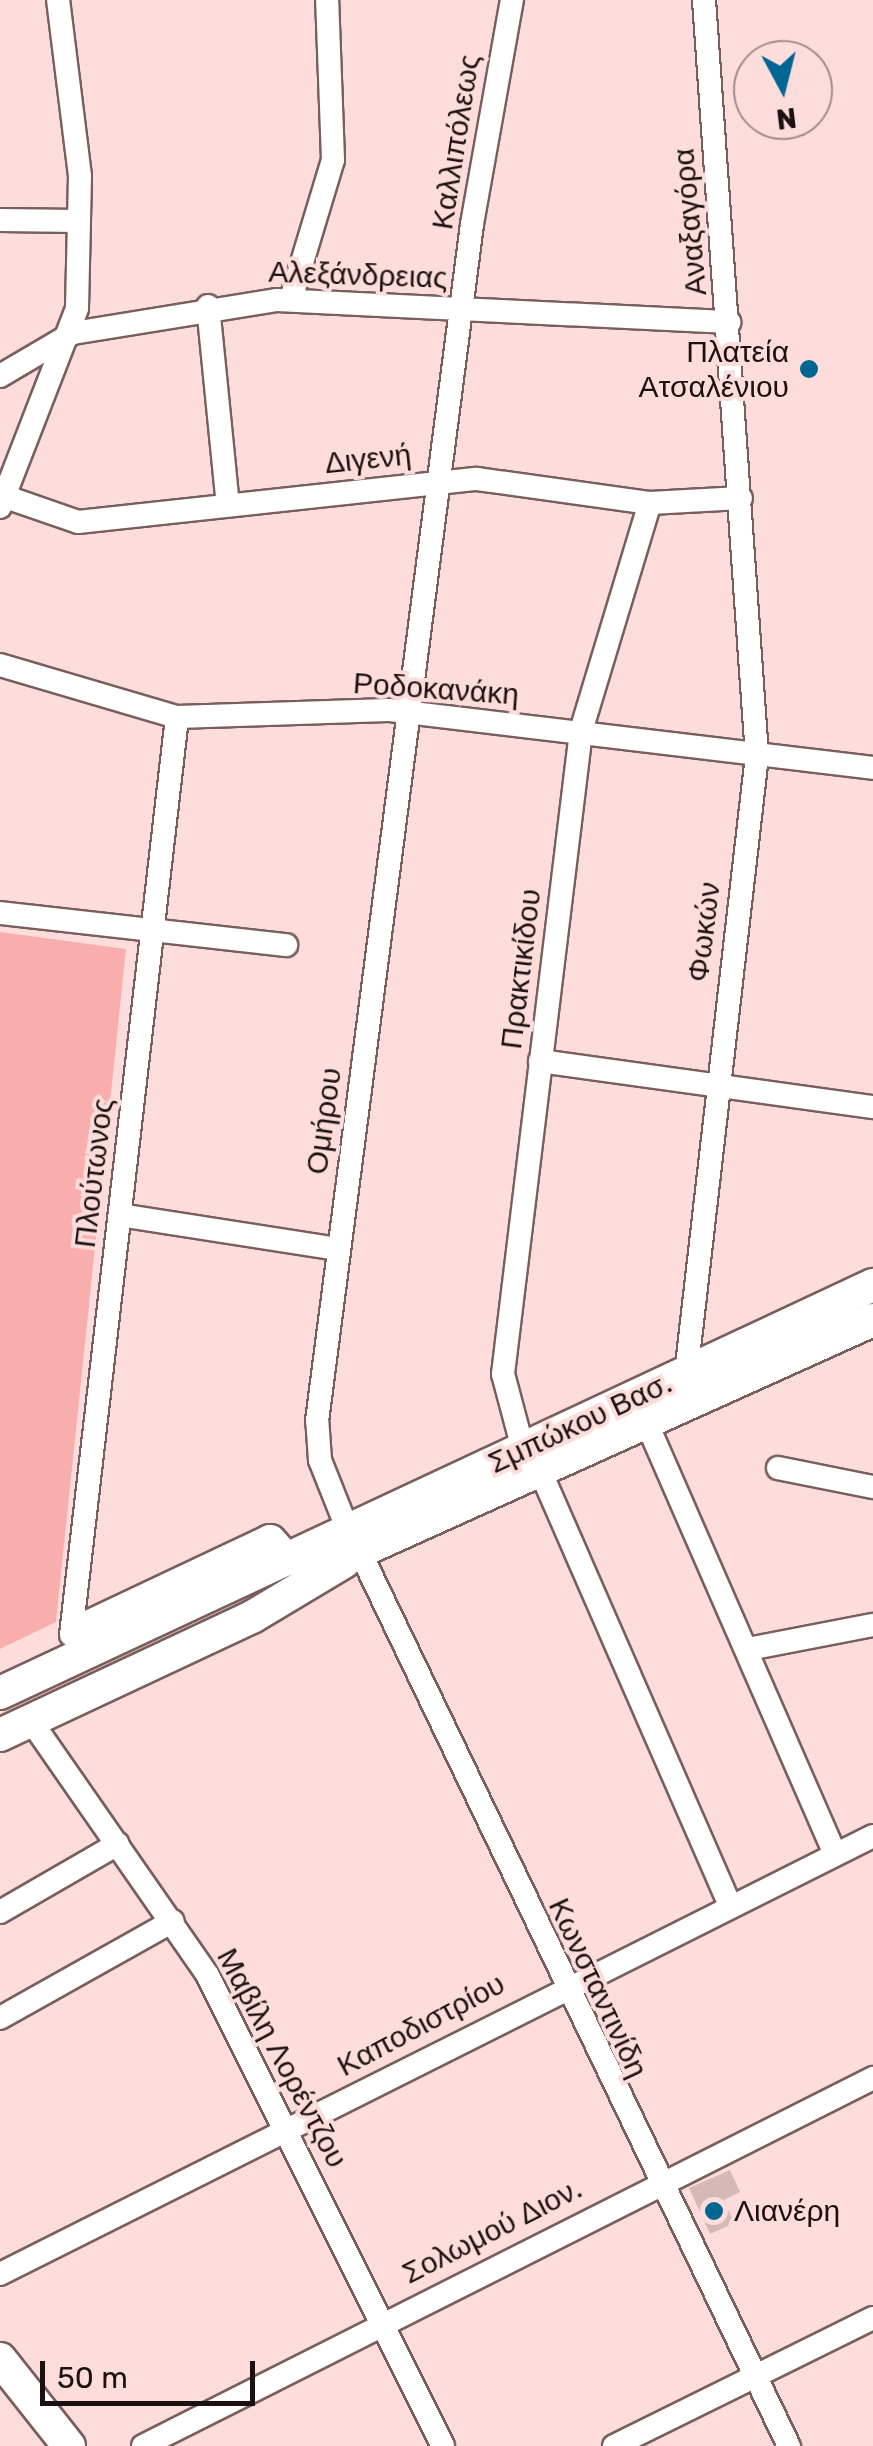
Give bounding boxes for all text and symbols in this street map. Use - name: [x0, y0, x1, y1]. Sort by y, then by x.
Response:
- north arrow: [733, 40, 833, 140]
- street label: Καλλιπόλεως: [424, 52, 488, 232]
- text: N: [774, 101, 798, 136]
- street label: Αναξαγόρα: [666, 147, 714, 297]
- street label: Αλεξάνδρειας: [268, 254, 448, 296]
- place label: Πλατεία Ατσαλένιου: [639, 334, 789, 404]
- marker: Πλατεία Ατσαλένιου: [798, 358, 820, 380]
- street label: Διγενή: [323, 437, 413, 481]
- street label: Ροδοκανάκη: [352, 665, 520, 713]
- street label: Φωκών: [680, 880, 728, 984]
- street label: Πρακτικίδου: [493, 887, 549, 1051]
- street label: Ομήρου: [299, 1065, 349, 1177]
- street label: Πλούτωνος: [67, 1096, 121, 1250]
- street label: Σμπώκου Βασ.: [483, 1365, 677, 1481]
- street label: Κωνσταντινίδη: [541, 1893, 655, 2083]
- street label: Μαβίλη Λορέντζου: [209, 1942, 355, 2174]
- street label: Καποδιστρίου: [331, 1966, 511, 2084]
- street label: Σολωμού Διον.: [396, 2170, 588, 2292]
- place label: Λιανέρη: [734, 2193, 840, 2229]
- marker: Λιανέρη: [703, 2200, 725, 2222]
- scale bar: [45, 2341, 260, 2403]
- text: 50 m: [57, 2360, 128, 2396]

